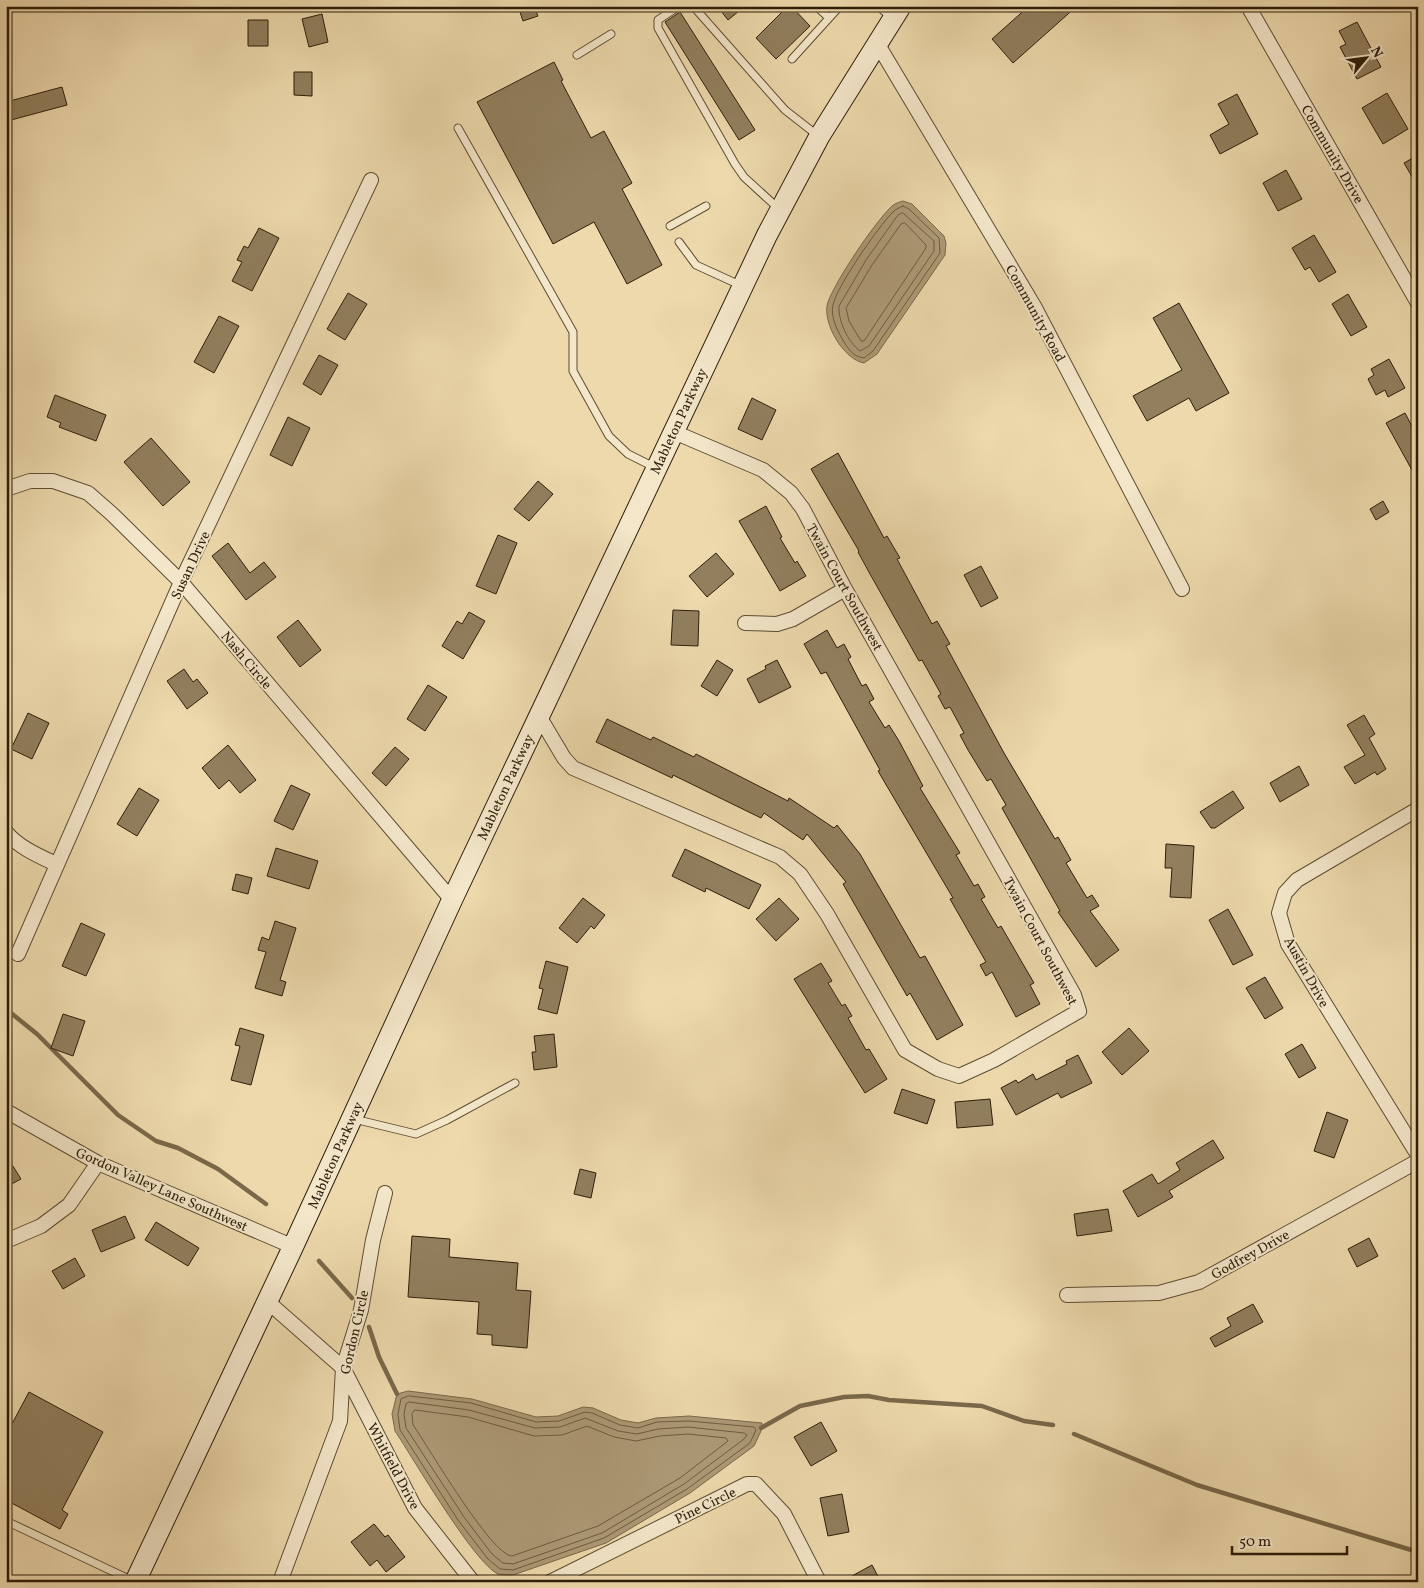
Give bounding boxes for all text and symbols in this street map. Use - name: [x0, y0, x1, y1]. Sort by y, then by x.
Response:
- north arrow: [1342, 32, 1392, 82]
- text: N: [1365, 43, 1387, 61]
- street label: Community Drive: [1296, 102, 1368, 208]
- street label: Community Road: [1000, 262, 1069, 366]
- street label: Mableton Parkway: [646, 365, 713, 478]
- street label: Twain Court Southwest: [801, 521, 887, 655]
- street label: Susan Drive: [167, 528, 216, 603]
- street label: Nash Circle: [216, 628, 276, 694]
- street label: Mableton Parkway: [473, 731, 540, 844]
- street label: Twain Court Southwest: [998, 874, 1082, 1009]
- street label: Austin Drive: [1278, 934, 1333, 1012]
- street label: Mableton Parkway: [304, 1099, 369, 1212]
- street label: Gordon Valley Lane Southwest: [72, 1144, 250, 1237]
- street label: Godfrey Drive: [1208, 1226, 1294, 1285]
- street label: Gordon Circle: [337, 1288, 374, 1376]
- street label: Whitfield Drive: [362, 1420, 424, 1514]
- street label: Pine Circle: [672, 1483, 740, 1529]
- scale bar: [1232, 1523, 1346, 1555]
- text: 50 m: [1239, 1532, 1271, 1553]

